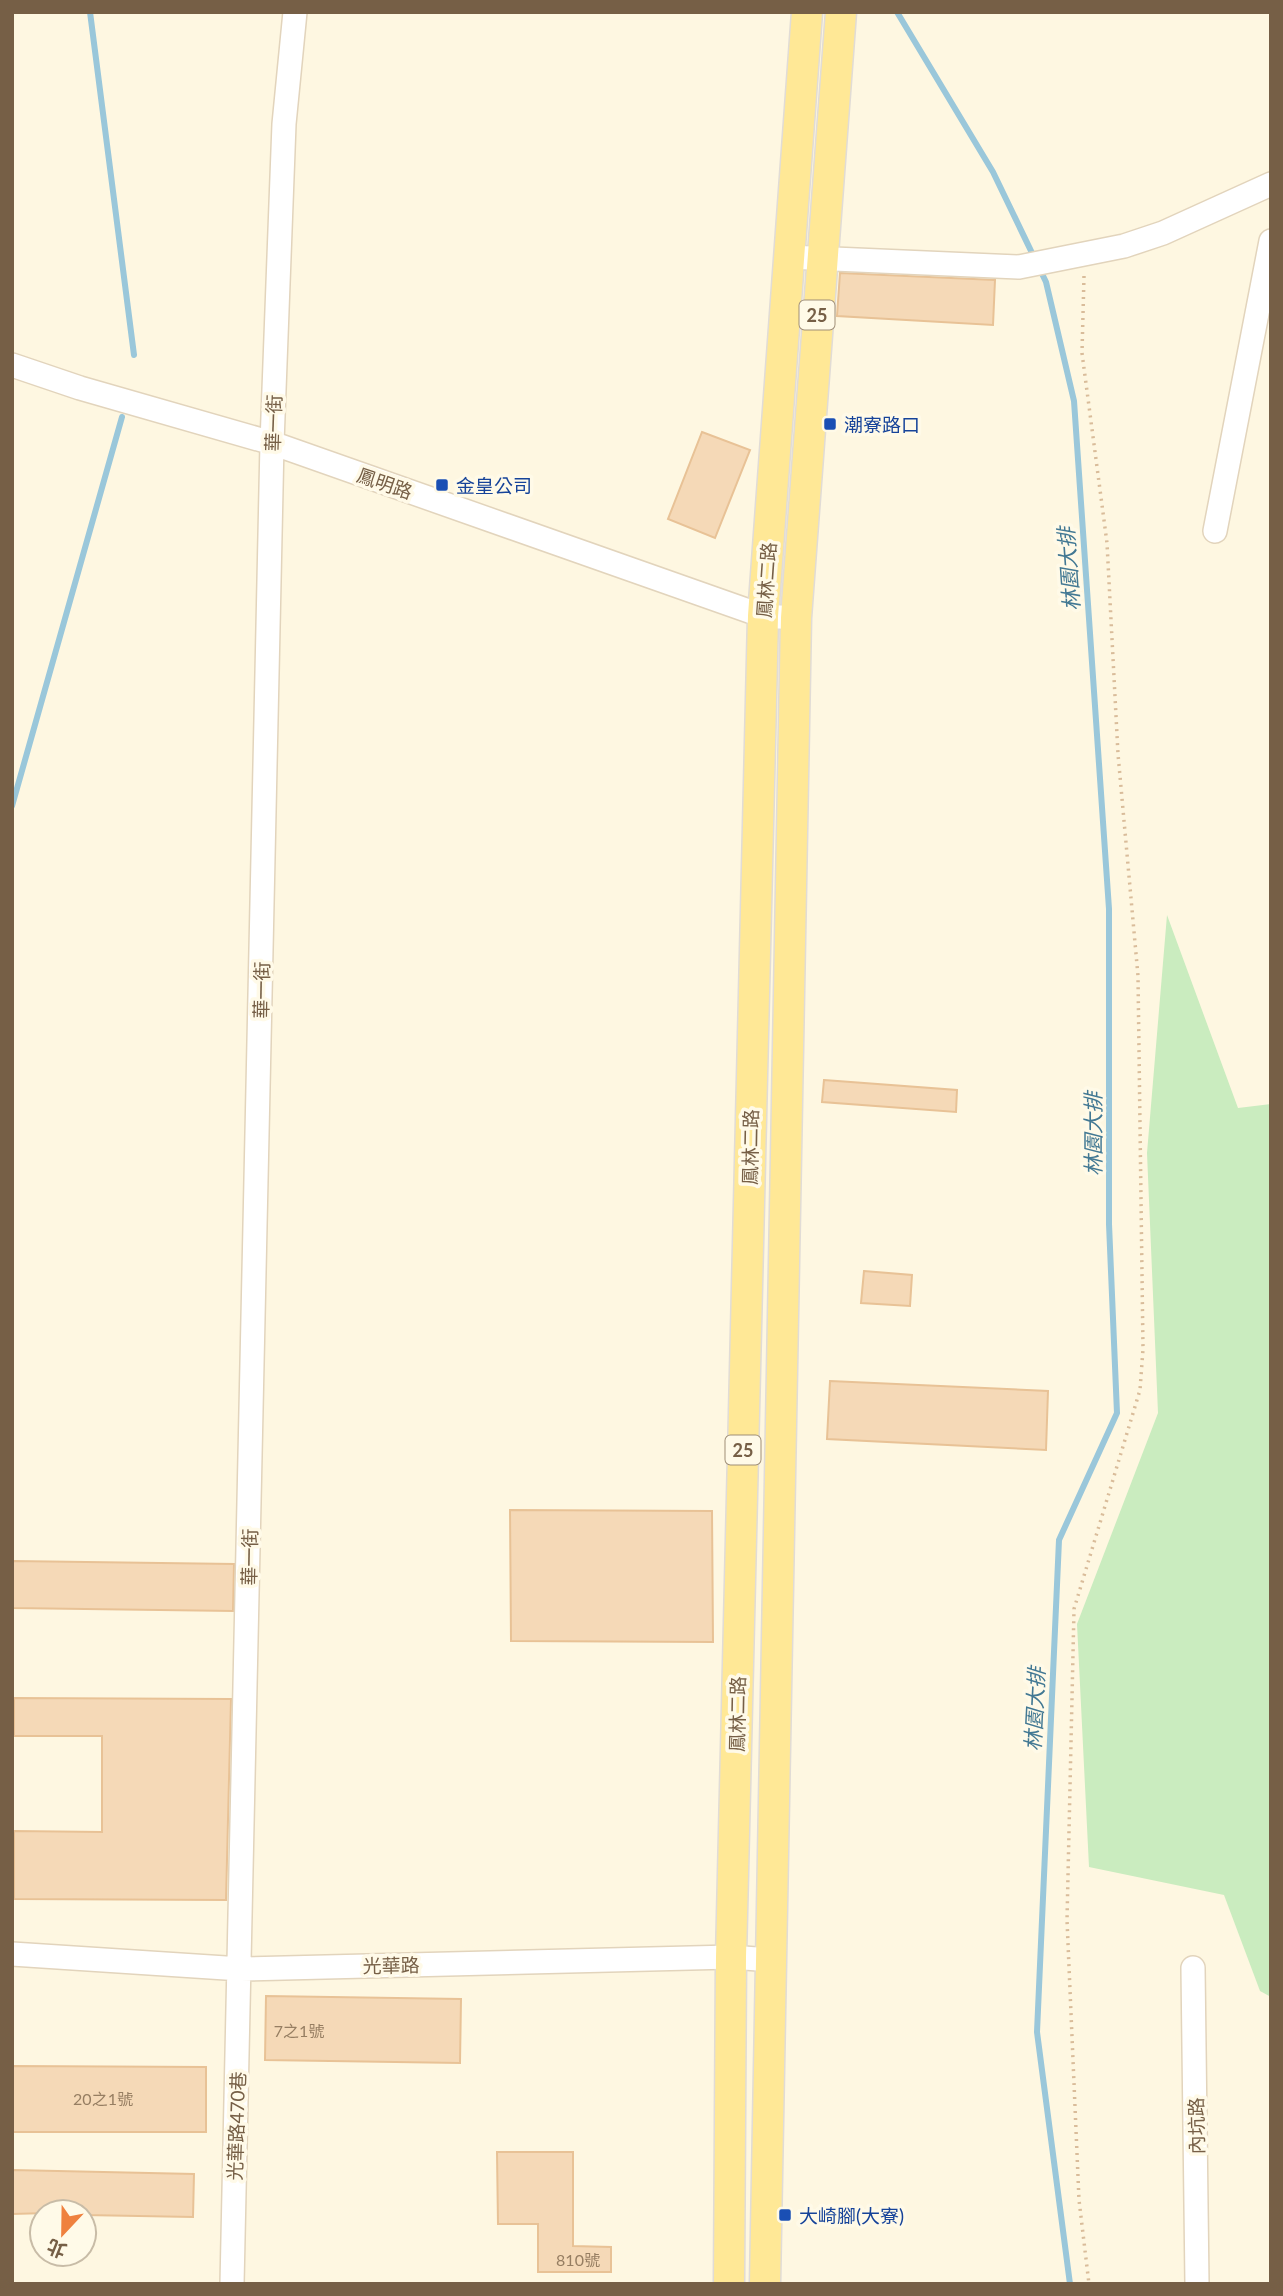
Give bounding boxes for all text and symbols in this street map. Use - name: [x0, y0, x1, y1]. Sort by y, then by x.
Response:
- road number: 25: [800, 300, 834, 330]
- street label: 華一街: [261, 394, 285, 452]
- place label: 潮寮路口: [844, 413, 920, 436]
- marker: 潮寮路口: [822, 416, 838, 432]
- street label: 鳳明路: [354, 463, 416, 503]
- place label: 金皇公司: [456, 474, 532, 497]
- marker: 金皇公司: [434, 477, 450, 493]
- water label: 林園大排: [1052, 523, 1083, 612]
- street label: 鳳林二路: [752, 541, 780, 619]
- street label: 華一街: [249, 961, 273, 1019]
- water label: 林園大排: [1080, 1089, 1105, 1176]
- street label: 鳳林二路: [738, 1109, 762, 1185]
- road number: 25: [726, 1436, 760, 1464]
- street label: 華一街: [237, 1528, 261, 1586]
- water label: 林園大排: [1019, 1663, 1049, 1752]
- street label: 鳳林二路: [725, 1676, 749, 1752]
- street label: 光華路: [362, 1953, 420, 1977]
- house number: 7之1號: [274, 2021, 324, 2040]
- street label: 光華路470巷: [223, 2071, 249, 2181]
- house number: 20之1號: [73, 2089, 133, 2108]
- street label: 內坑路: [1184, 2097, 1208, 2155]
- north arrow: [28, 2198, 98, 2268]
- place label: 大崎腳(大寮): [799, 2204, 904, 2227]
- marker: 大崎腳(大寮): [777, 2207, 793, 2223]
- text: 北: [43, 2235, 70, 2263]
- house number: 810號: [556, 2250, 600, 2269]

